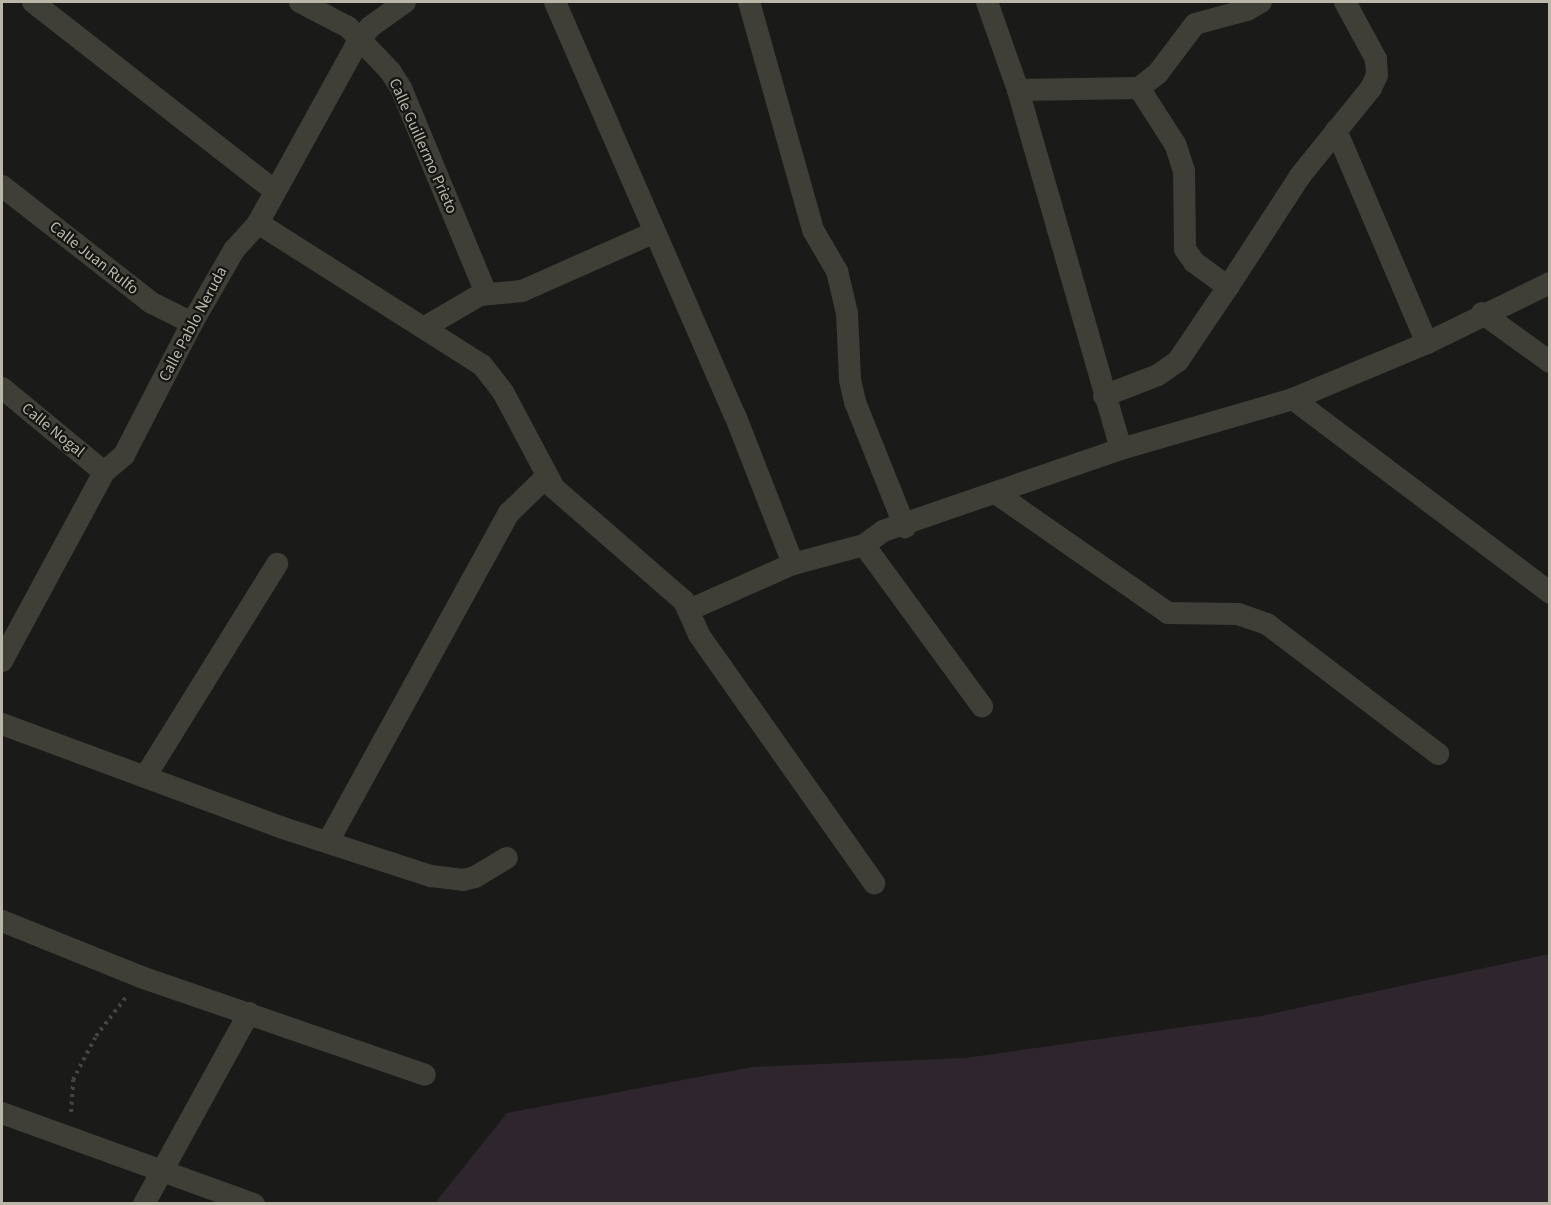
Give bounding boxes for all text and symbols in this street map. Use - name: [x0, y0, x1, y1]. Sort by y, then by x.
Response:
- street label: Calle Guillermo Prieto: [385, 75, 461, 217]
- street label: Calle Juan Rulfo: [46, 217, 142, 299]
- street label: Calle Pablo Neruda: [155, 263, 231, 385]
- street label: Calle Nogal: [18, 399, 88, 461]

